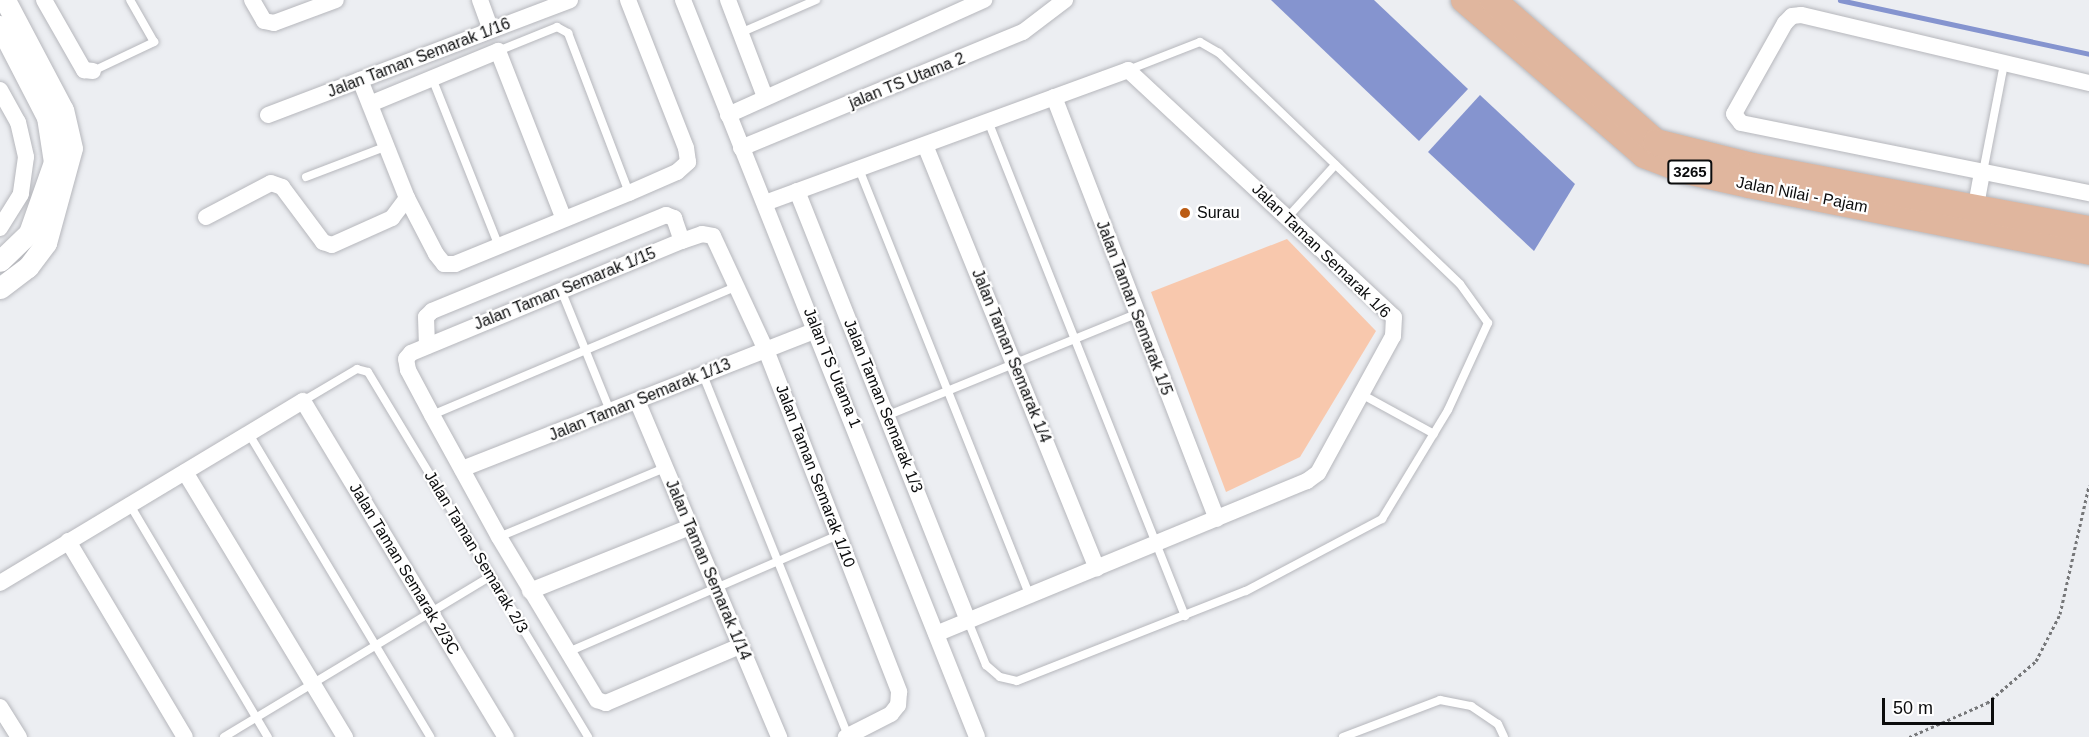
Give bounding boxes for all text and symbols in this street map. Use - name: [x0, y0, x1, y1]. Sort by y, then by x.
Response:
- street label: Jalan Taman Semarak 1/16: [325, 14, 513, 102]
- street label: jalan TS Utama 2: [846, 49, 968, 113]
- road number: 3265: [1666, 160, 1714, 184]
- street label: Jalan Nilai - Pajam: [1735, 173, 1869, 217]
- street label: Jalan Taman Semarak 1/6: [1247, 180, 1395, 322]
- place label: Surau: [1197, 203, 1240, 223]
- marker: Surau: [1178, 206, 1192, 220]
- street label: Jalan Taman Semarak 1/5: [1092, 218, 1176, 398]
- street label: Jalan Taman Semarak 1/15: [471, 244, 659, 334]
- street label: Jalan Taman Semarak 1/4: [967, 266, 1055, 446]
- street label: Jalan TS Utama 1: [799, 305, 865, 431]
- street label: Jalan Taman Semarak 1/3: [839, 316, 927, 496]
- street label: Jalan Taman Semarak 1/13: [546, 355, 734, 445]
- street label: Jalan Taman Semarak 1/10: [771, 382, 859, 570]
- street label: Jalan Taman Semarak 2/3: [420, 467, 532, 637]
- street label: Jalan Taman Semarak 1/14: [661, 477, 755, 663]
- street label: Jalan Taman Semarak 2/3C: [345, 479, 463, 659]
- scale bar: [1885, 686, 1998, 724]
- text: 50 m: [1893, 698, 1933, 718]

